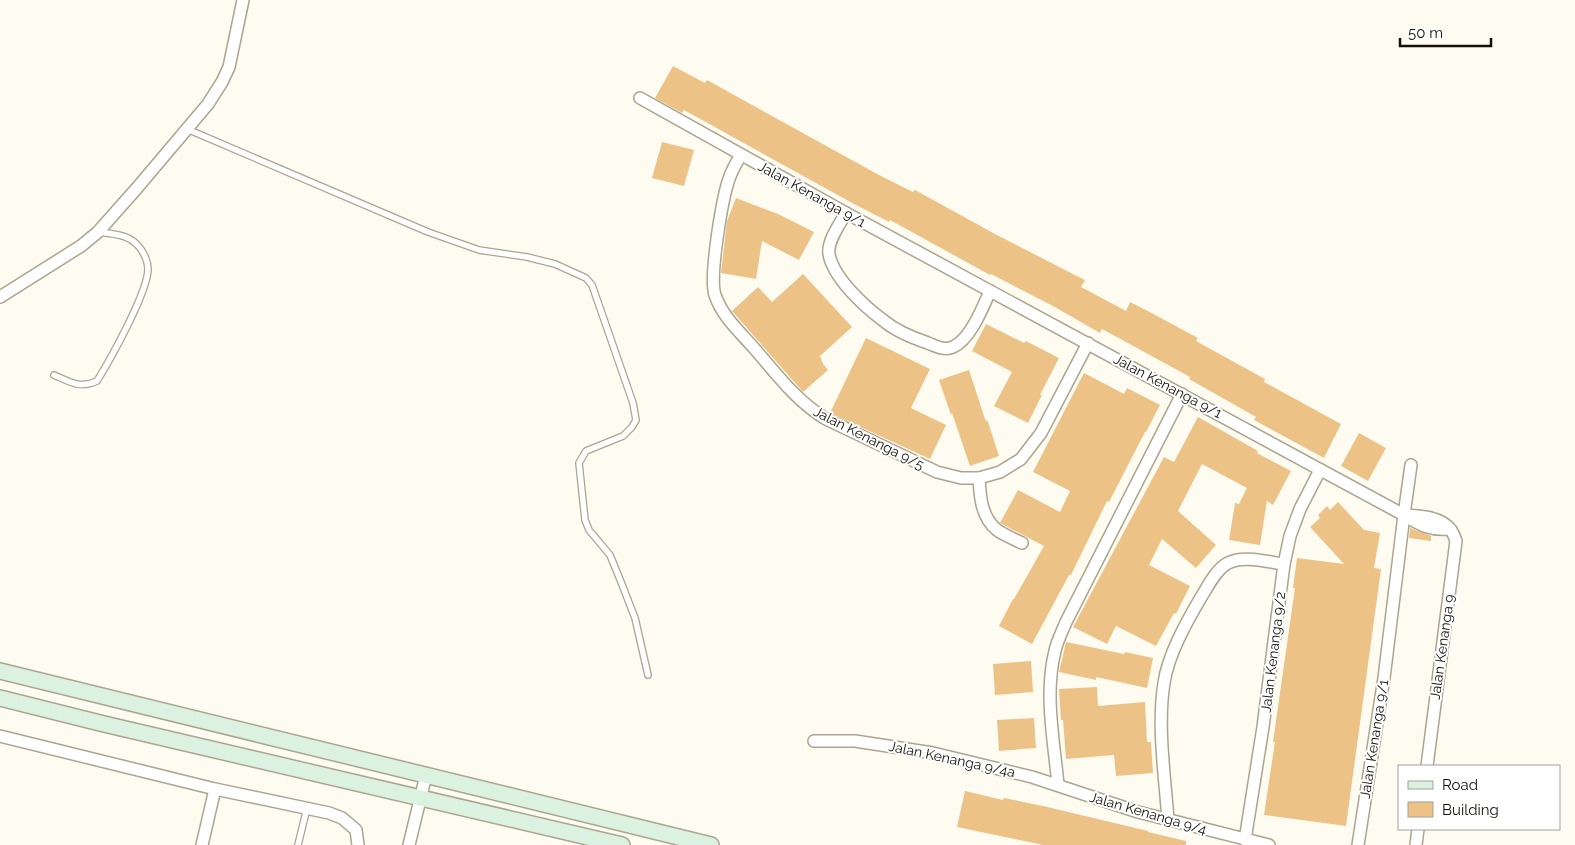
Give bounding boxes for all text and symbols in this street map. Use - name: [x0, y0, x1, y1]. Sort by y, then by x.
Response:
- scale bar: [1400, 15, 1491, 47]
- text: 50 m: [1408, 24, 1443, 42]
- street label: Jalan Kenanga 9/1: [755, 158, 869, 230]
- street label: Jalan Kenanga 9/1: [1111, 351, 1225, 421]
- street label: Jalan Kenanga 9/5: [811, 403, 927, 473]
- street label: Jalan Kenanga 9/2: [1258, 591, 1288, 713]
- street label: Jalan Kenanga 9: [1427, 593, 1457, 701]
- street label: Jalan Kenanga 9/1: [1357, 678, 1391, 800]
- street label: Jalan Kenanga 9/4a: [887, 738, 1017, 780]
- legend: [1398, 765, 1560, 830]
- text: Road: [1442, 776, 1478, 794]
- street label: Jalan Kenanga 9/4: [1088, 789, 1209, 837]
- text: Building: [1442, 801, 1499, 819]

